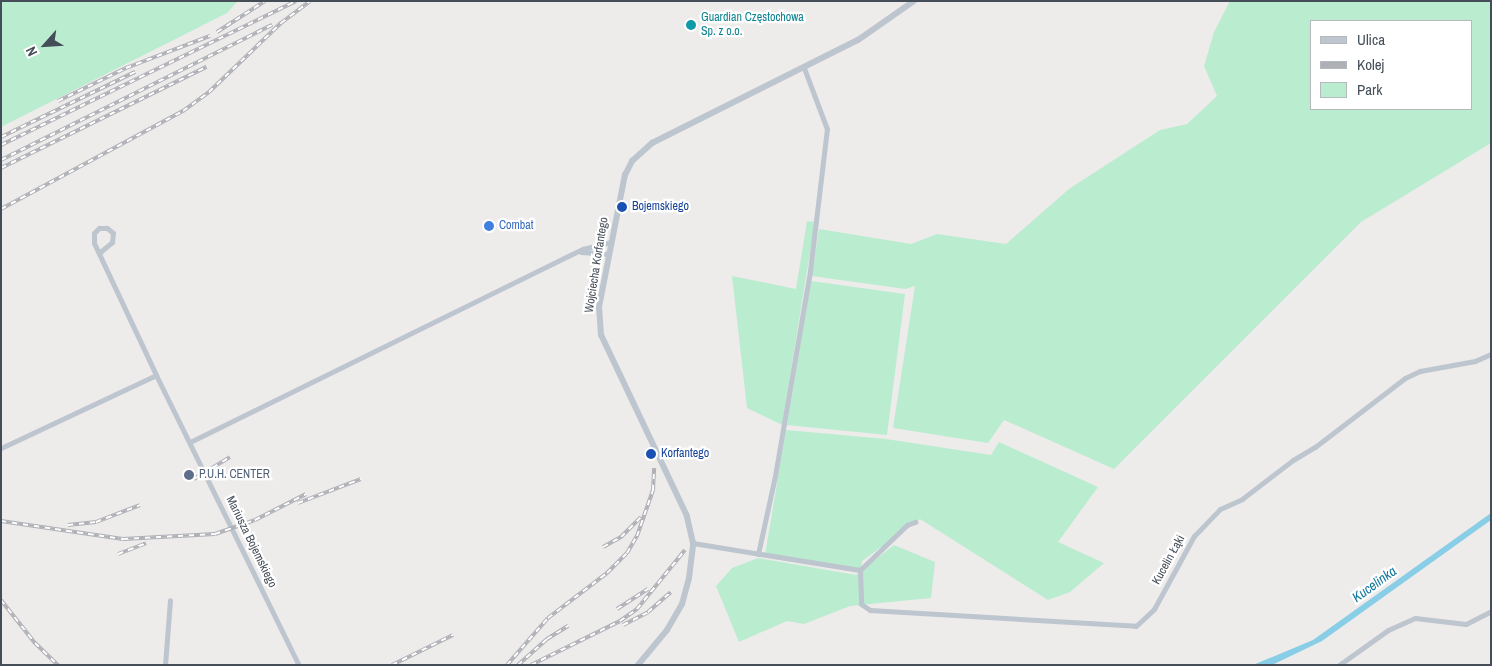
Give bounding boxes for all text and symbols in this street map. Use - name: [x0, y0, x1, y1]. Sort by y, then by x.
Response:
- place label: Guardian Częstochowa Sp. z o.o.: [701, 11, 804, 39]
- marker: Guardian Częstochowa Sp. z o.o.: [685, 19, 697, 31]
- north arrow: [20, 20, 70, 70]
- legend: [1310, 20, 1472, 110]
- text: Ulica: [1357, 29, 1385, 50]
- text: N: [22, 44, 41, 59]
- text: Kolej: [1357, 54, 1384, 75]
- text: Park: [1357, 79, 1382, 100]
- place label: Bojemskiego: [632, 200, 689, 214]
- marker: Bojemskiego: [616, 201, 628, 213]
- street label: Wojciecha Korfantego: [582, 216, 612, 314]
- place label: Combat: [499, 219, 533, 233]
- marker: Combat: [483, 220, 495, 232]
- place label: Korfantego: [661, 447, 709, 461]
- marker: Korfantego: [645, 448, 657, 460]
- place label: P.U.H. CENTER: [199, 468, 270, 482]
- marker: P.U.H. CENTER: [183, 469, 195, 481]
- street label: Mariusza Bojemskiego: [223, 494, 279, 590]
- street label: Kucelin Łąki: [1150, 533, 1188, 587]
- water label: Kucelinka: [1349, 562, 1399, 606]

